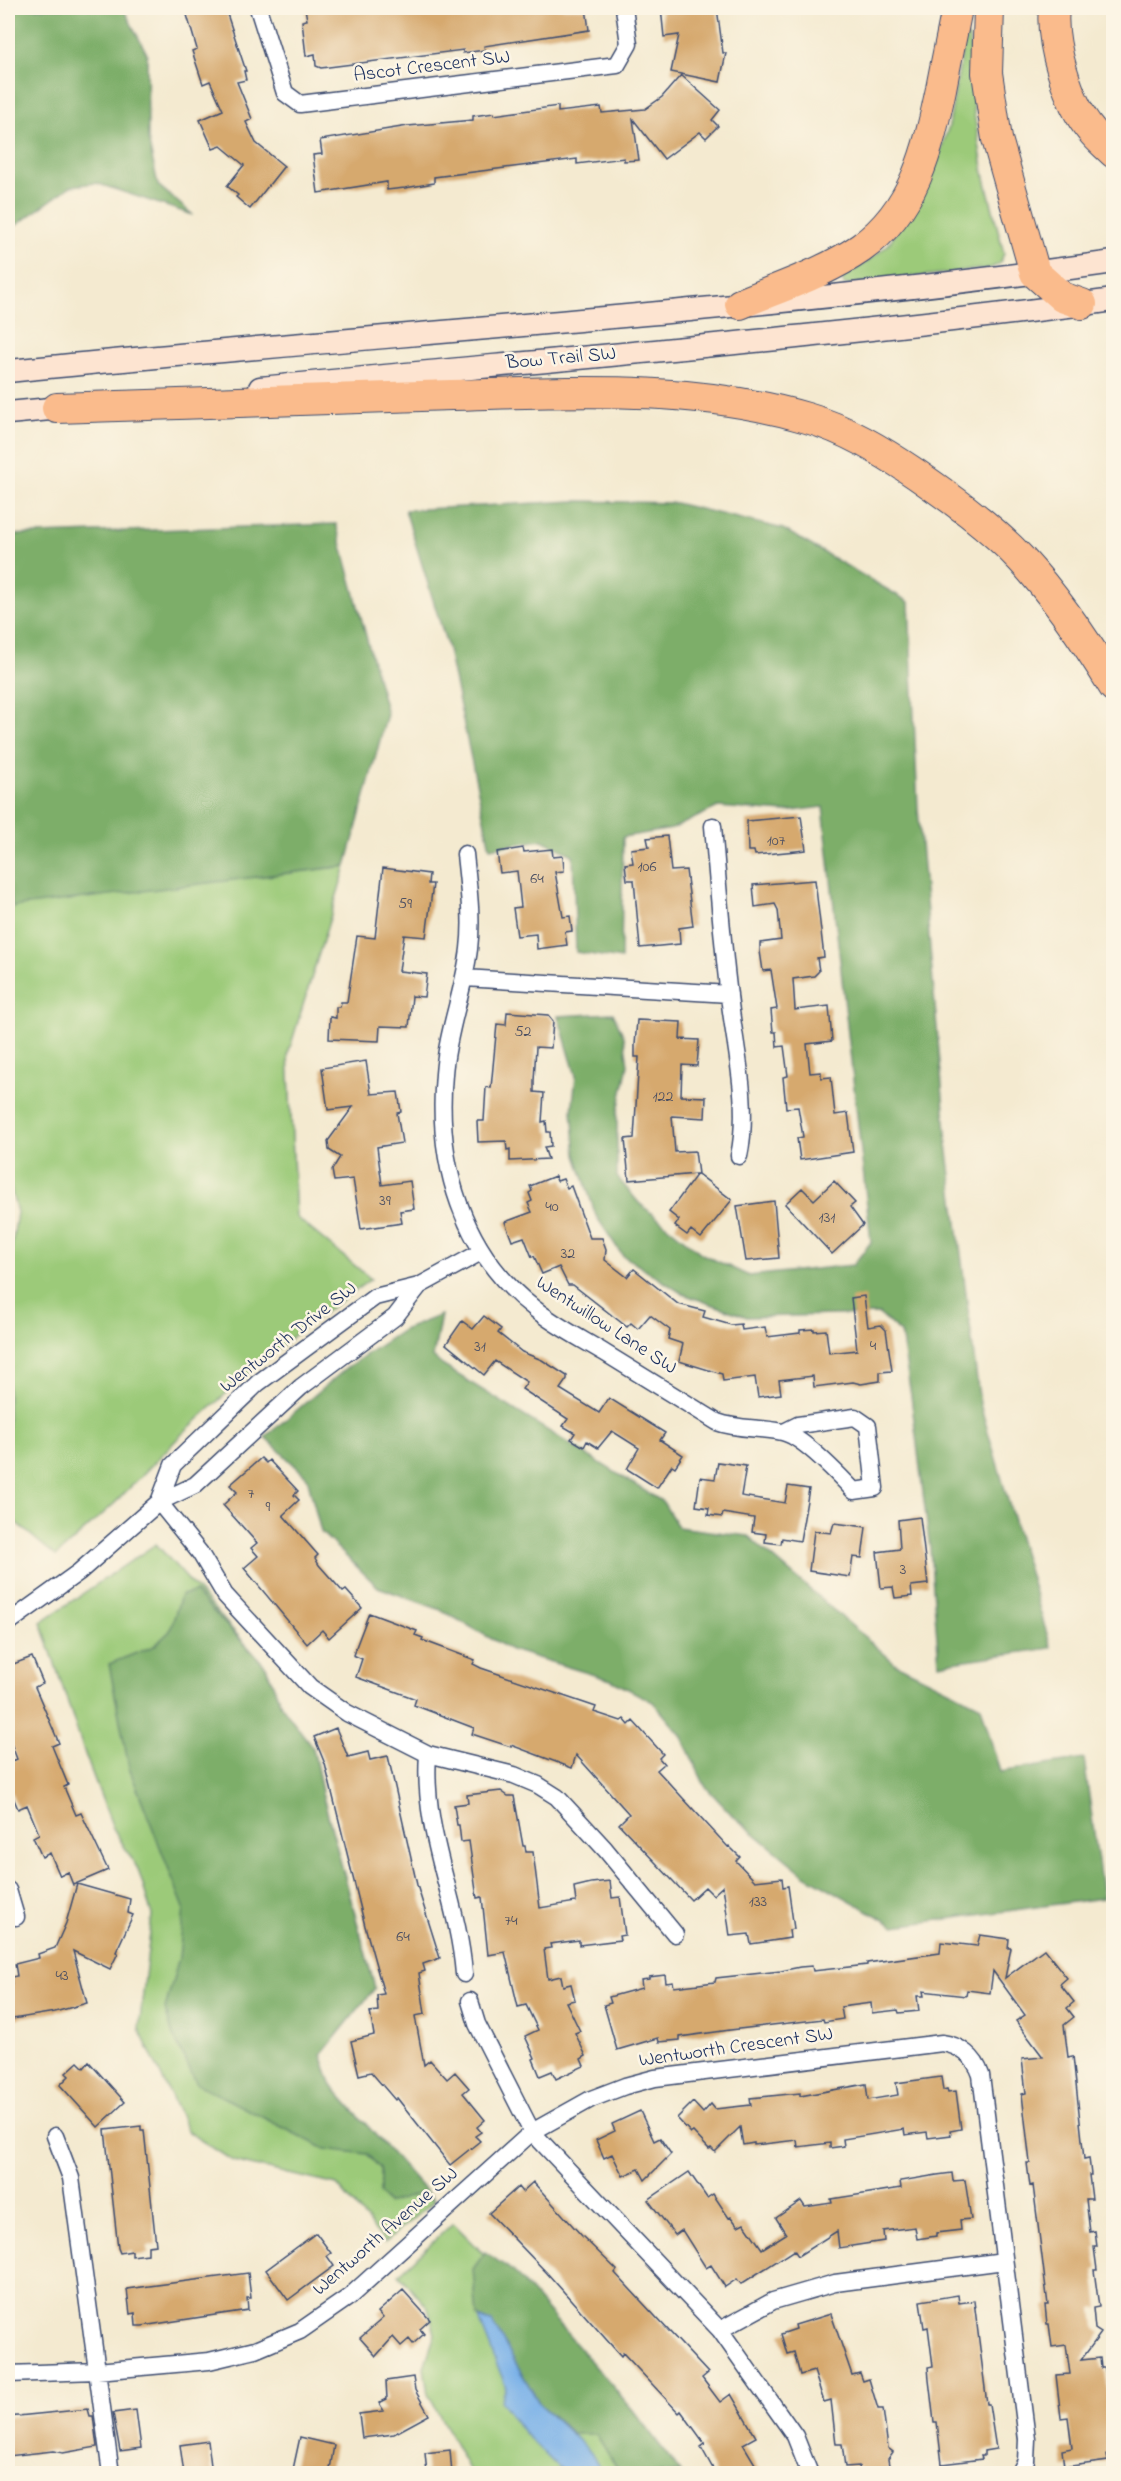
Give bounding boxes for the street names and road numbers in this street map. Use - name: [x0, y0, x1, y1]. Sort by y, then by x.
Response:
- street label: Ascot Crescent SW: [352, 43, 512, 91]
- street label: Bow Trail SW: [504, 340, 617, 378]
- street label: Wentwillow Lane SW: [530, 1269, 682, 1383]
- street label: Wentworth Drive SW: [214, 1275, 364, 1401]
- street label: Wentworth Crescent SW: [637, 2020, 835, 2076]
- street label: Wentworth Avenue SW: [307, 2160, 465, 2304]

